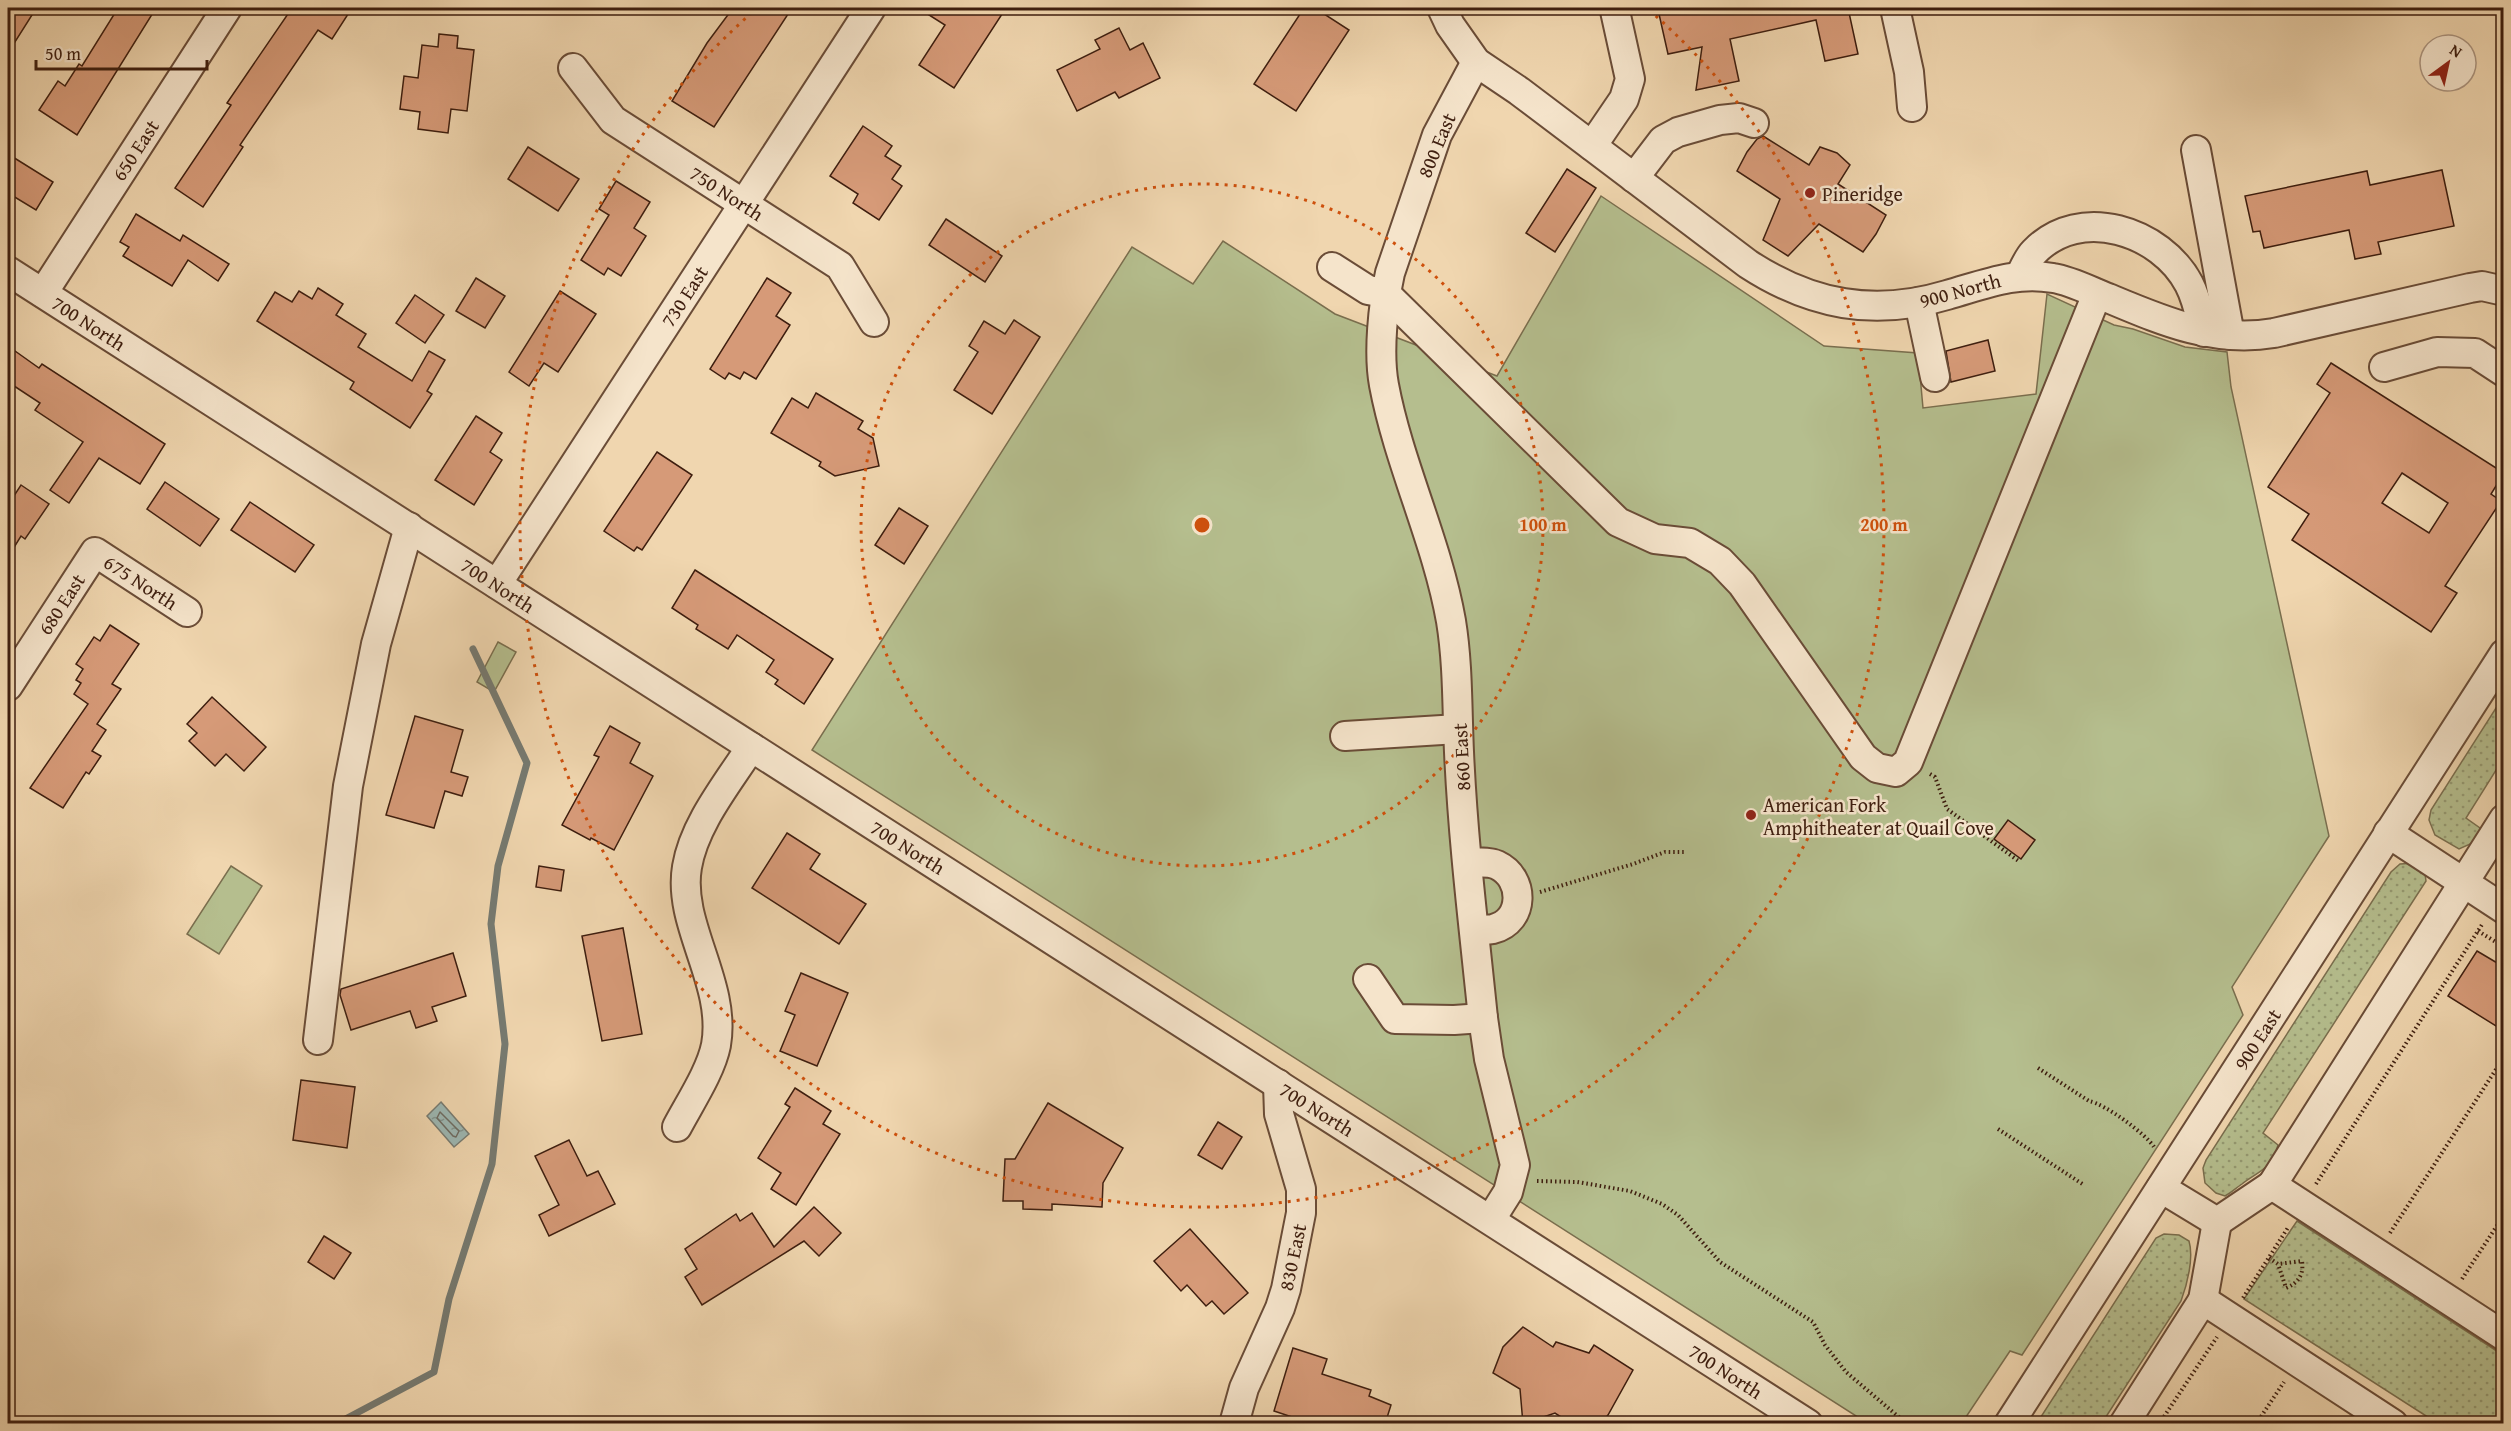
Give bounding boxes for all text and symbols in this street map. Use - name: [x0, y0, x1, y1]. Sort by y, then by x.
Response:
- scale bar: [36, 33, 207, 71]
- north arrow: [2418, 33, 2478, 93]
- text: N: [2445, 37, 2467, 64]
- text: 50 m: [45, 40, 81, 67]
- street label: 800 East: [1409, 108, 1463, 182]
- street label: 650 East: [104, 114, 166, 186]
- street label: 750 North: [684, 158, 770, 228]
- place label: Pineridge: [1822, 179, 1903, 208]
- marker: Pineridge: [1803, 186, 1817, 200]
- street label: 730 East: [653, 260, 715, 332]
- street label: 900 North: [1916, 265, 2004, 315]
- street label: 700 North: [46, 288, 132, 358]
- text: 100 m: [1519, 511, 1567, 538]
- text: 200 m: [1860, 511, 1908, 538]
- centre of rings: [1192, 515, 1212, 535]
- street label: 675 North: [98, 547, 184, 617]
- street label: 700 North: [455, 550, 541, 620]
- street label: 680 East: [30, 568, 92, 640]
- street label: 860 East: [1445, 722, 1477, 792]
- place label: American Fork Amphitheater at Quail Cove: [1763, 790, 1994, 842]
- marker: American Fork Amphitheater at Quail Cove: [1744, 808, 1758, 822]
- street label: 700 North: [865, 813, 951, 881]
- street label: 900 East: [2226, 1003, 2288, 1075]
- street label: 700 North: [1274, 1075, 1360, 1143]
- street label: 830 East: [1271, 1221, 1313, 1293]
- street label: 700 North: [1683, 1336, 1769, 1406]

